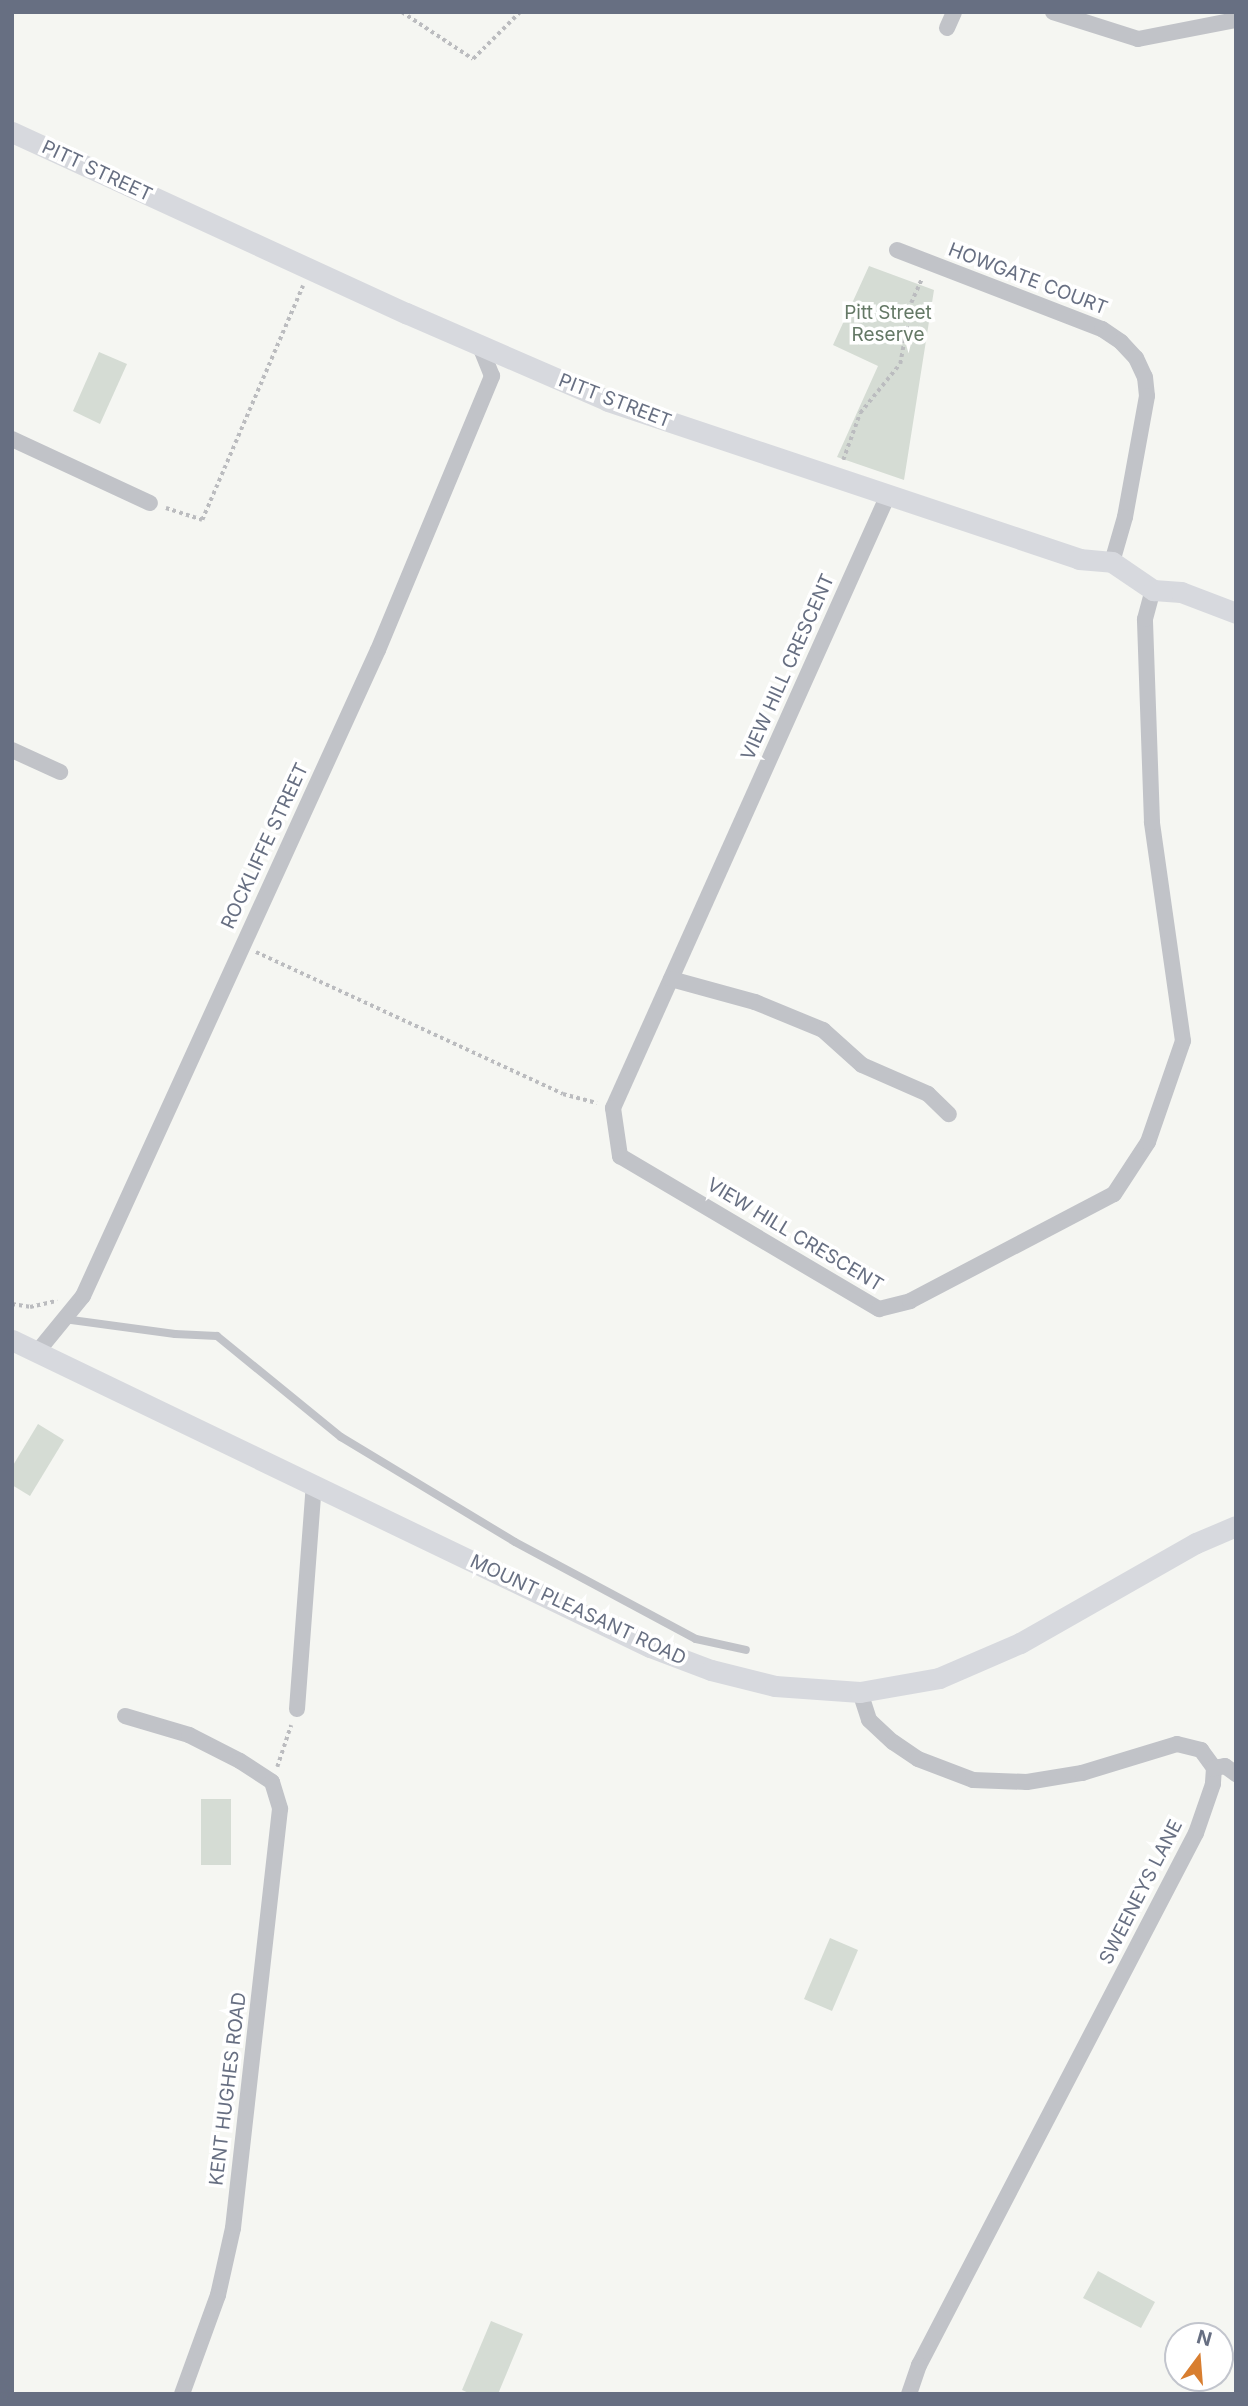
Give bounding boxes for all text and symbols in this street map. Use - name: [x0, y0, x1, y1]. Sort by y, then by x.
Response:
- street label: PITT STREET: [38, 136, 156, 206]
- street label: HOWGATE COURT: [945, 238, 1111, 320]
- park label: Pitt Street Reserve: [844, 302, 932, 346]
- street label: PITT STREET: [555, 369, 675, 433]
- street label: VIEW HILL CRESCENT: [737, 570, 839, 764]
- street label: ROCKLIFFE STREET: [217, 760, 313, 932]
- street label: VIEW HILL CRESCENT: [703, 1173, 887, 1297]
- street label: MOUNT PLEASANT ROAD: [467, 1550, 689, 1670]
- street label: SWEENEYS LANE: [1095, 1816, 1187, 1968]
- street label: KENT HUGHES ROAD: [205, 1991, 251, 2187]
- north arrow: [1164, 2322, 1234, 2392]
- text: N: [1194, 2325, 1214, 2351]

